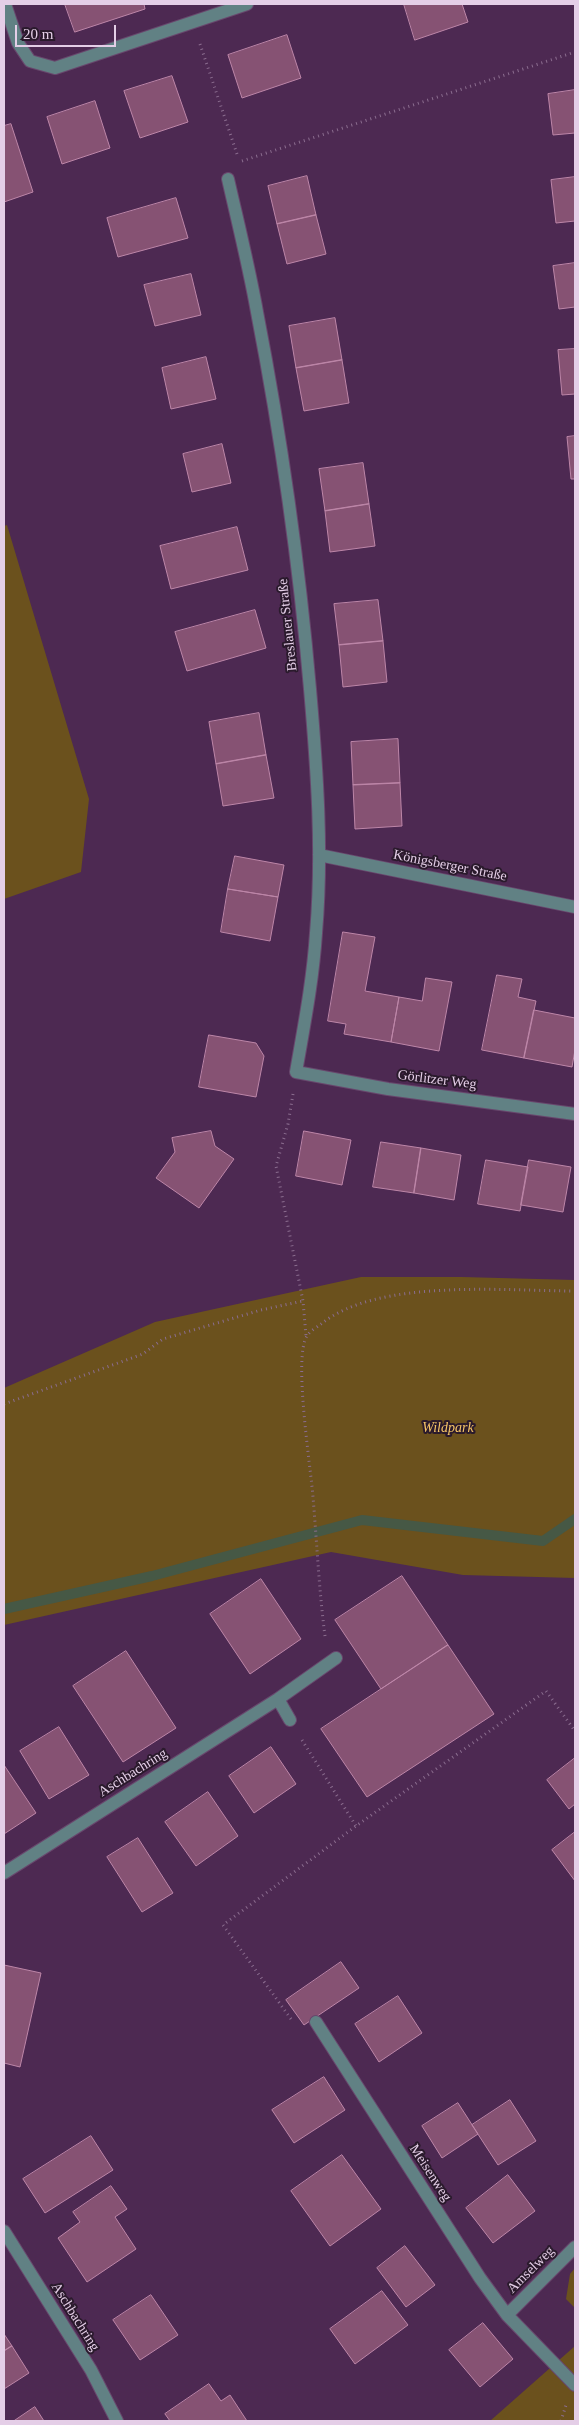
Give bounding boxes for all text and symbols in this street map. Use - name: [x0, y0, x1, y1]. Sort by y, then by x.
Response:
- scale bar: [18, 15, 119, 47]
- text: 20 m: [23, 26, 53, 42]
- street label: Breslauer Straße: [275, 578, 301, 672]
- street label: Königsberger Straße: [392, 847, 508, 885]
- street label: Görlitzer Weg: [397, 1067, 477, 1093]
- park label: Wildpark: [422, 1420, 474, 1436]
- street label: Aschbachring: [96, 1745, 170, 1801]
- street label: Meisenweg: [405, 2141, 455, 2205]
- street label: Amselweg: [504, 2243, 558, 2297]
- street label: Aschbachring: [47, 2280, 103, 2354]

